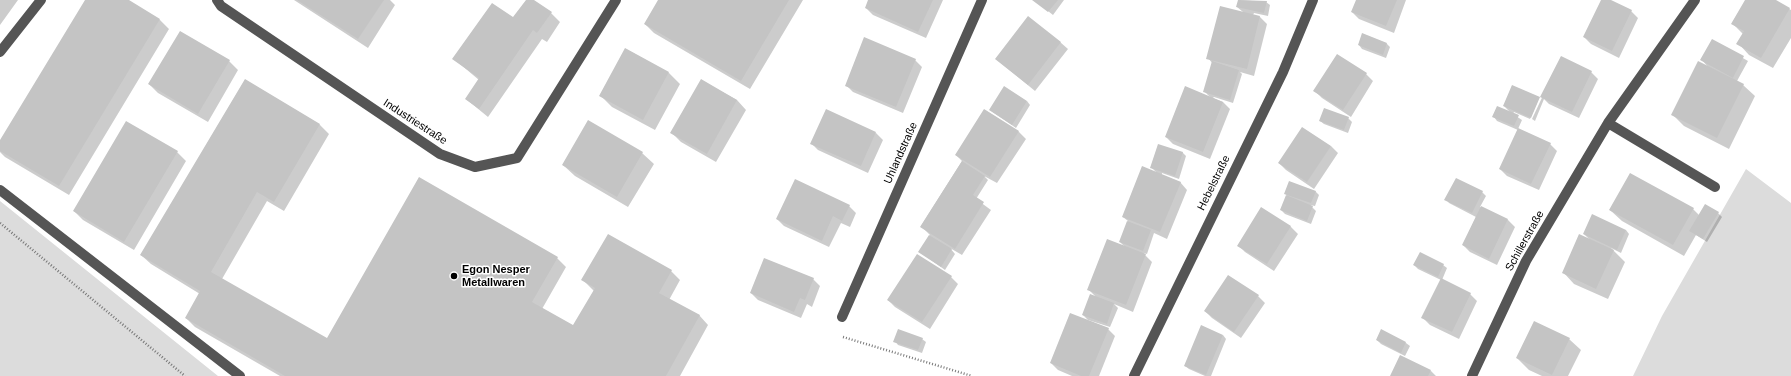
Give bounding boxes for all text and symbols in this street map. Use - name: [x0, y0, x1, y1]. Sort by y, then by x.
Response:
- street label: Industriestraße: [381, 96, 449, 148]
- street label: Uhlandstraße: [882, 120, 920, 186]
- street label: Hebelstraße: [1195, 153, 1233, 213]
- street label: Schillerstraße: [1503, 208, 1547, 274]
- place label: Egon Nesper Metallwaren: [462, 263, 530, 289]
- marker: Egon Nesper Metallwaren: [449, 271, 459, 281]

